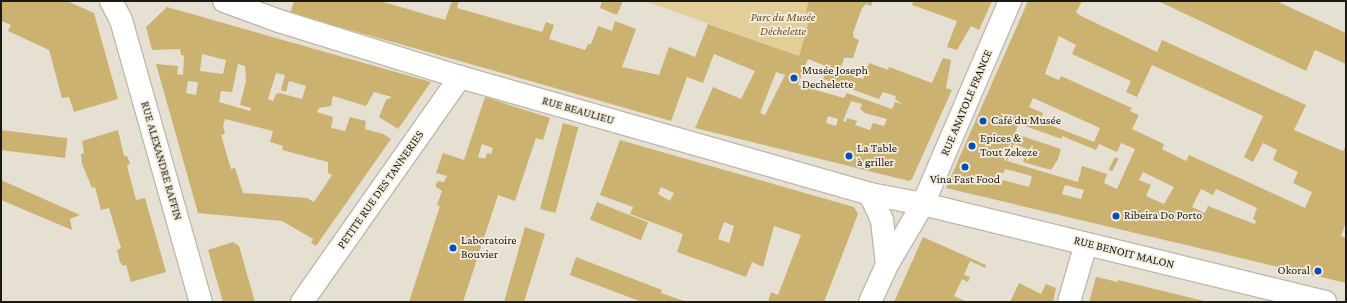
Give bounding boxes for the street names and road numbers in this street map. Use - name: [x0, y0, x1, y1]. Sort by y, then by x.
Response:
- street label: RUE ANATOLE FRANCE: [938, 48, 996, 158]
- street label: RUE BEAULIEU: [540, 94, 616, 128]
- street label: RUE ALEXANDRE RAFFIN: [137, 100, 185, 222]
- street label: PETITE RUE DES TANNERIES: [335, 128, 427, 252]
- street label: RUE BENOIT MALON: [1072, 234, 1176, 272]

